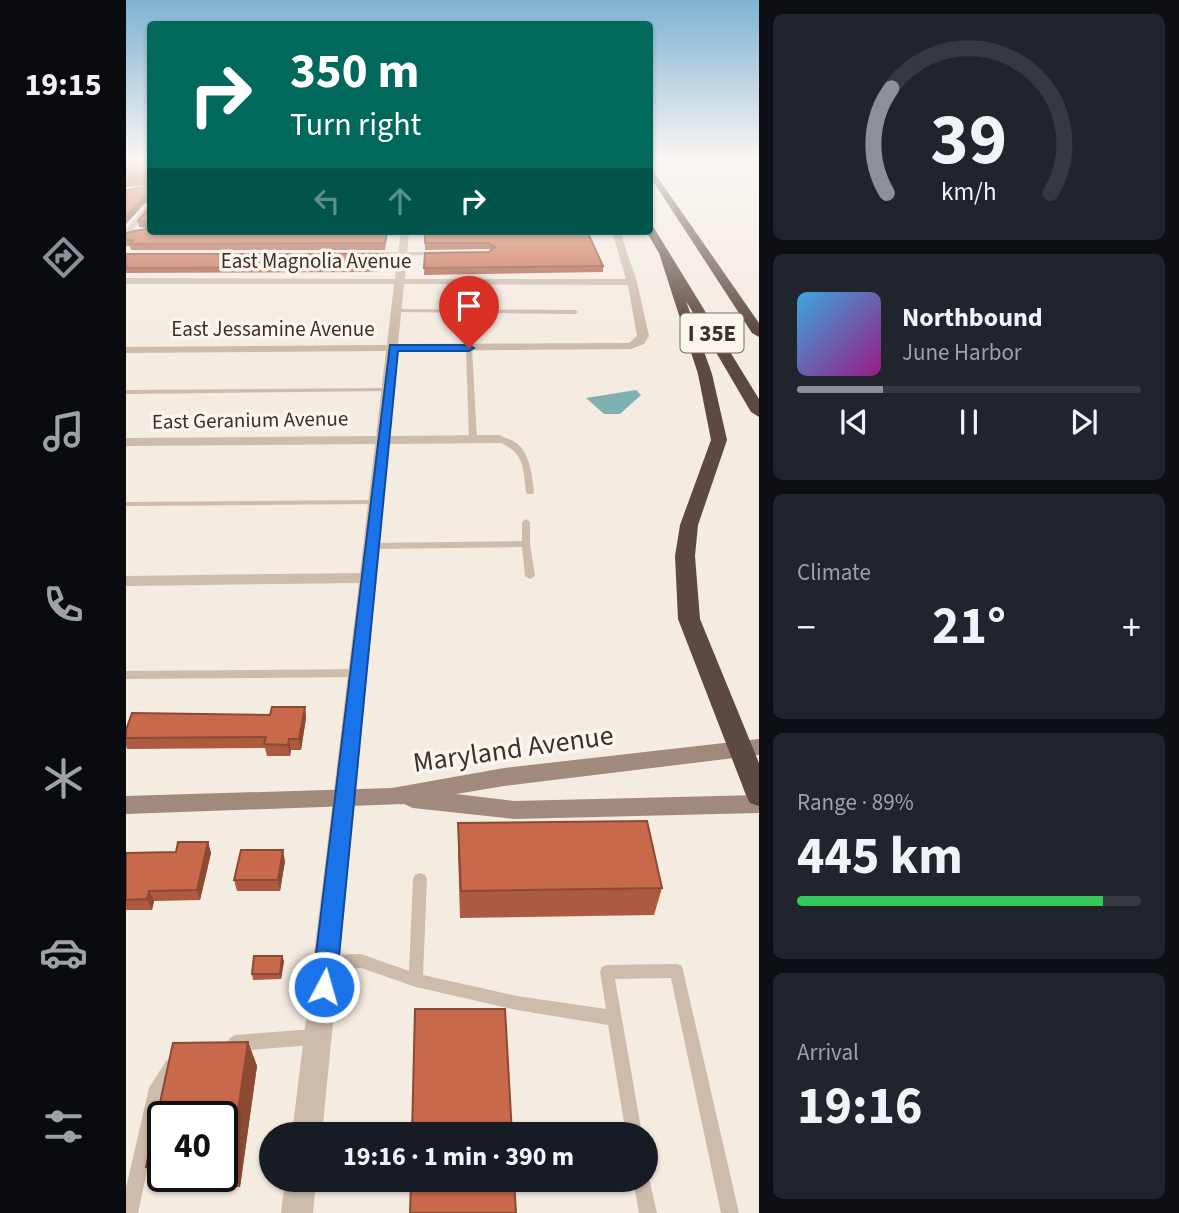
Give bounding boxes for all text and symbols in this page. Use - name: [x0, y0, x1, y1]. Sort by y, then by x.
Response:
- text: 350 m: [290, 37, 419, 107]
- icon: right: [175, 49, 266, 140]
- text: 19:15: [24, 62, 102, 108]
- text: 39: [931, 88, 1007, 192]
- text: Turn right: [290, 102, 421, 148]
- text: km/h: [941, 174, 997, 210]
- icon: left: [308, 182, 346, 220]
- icon: ahead: [381, 182, 419, 220]
- icon: right: [454, 182, 492, 220]
- icon: directions: [39, 233, 88, 282]
- street label: East Magnolia Avenue: [221, 246, 411, 276]
- pin: [439, 276, 499, 348]
- icon: arrive: [450, 287, 488, 325]
- text: Northbound: [902, 299, 1043, 336]
- street label: East Jessamine Avenue: [171, 314, 375, 344]
- road number: I 35E: [680, 314, 744, 352]
- text: June Harbor: [902, 336, 1022, 369]
- street label: East Geranium Avenue: [152, 403, 348, 437]
- icon: previous: [835, 403, 873, 441]
- icon: pause: [950, 403, 988, 441]
- icon: next: [1065, 403, 1103, 441]
- icon: music: [39, 407, 88, 456]
- text: Climate: [797, 556, 871, 589]
- icon: phone: [39, 580, 88, 629]
- text: 21°: [932, 590, 1006, 664]
- text: −: [797, 601, 816, 655]
- text: +: [1122, 601, 1141, 655]
- street label: Maryland Avenue: [410, 715, 616, 783]
- icon: climate: [39, 754, 88, 803]
- text: Range · 89%: [797, 786, 914, 819]
- text: 445 km: [797, 820, 963, 894]
- icon: car: [39, 928, 88, 977]
- position arrow: [287, 950, 361, 1024]
- text: Arrival: [797, 1036, 859, 1069]
- text: 19:16: [797, 1070, 922, 1144]
- speed limit sign: 40: [147, 1101, 238, 1192]
- icon: filters: [39, 1102, 88, 1151]
- text: 19:16 · 1 min · 390 m: [343, 1138, 574, 1175]

